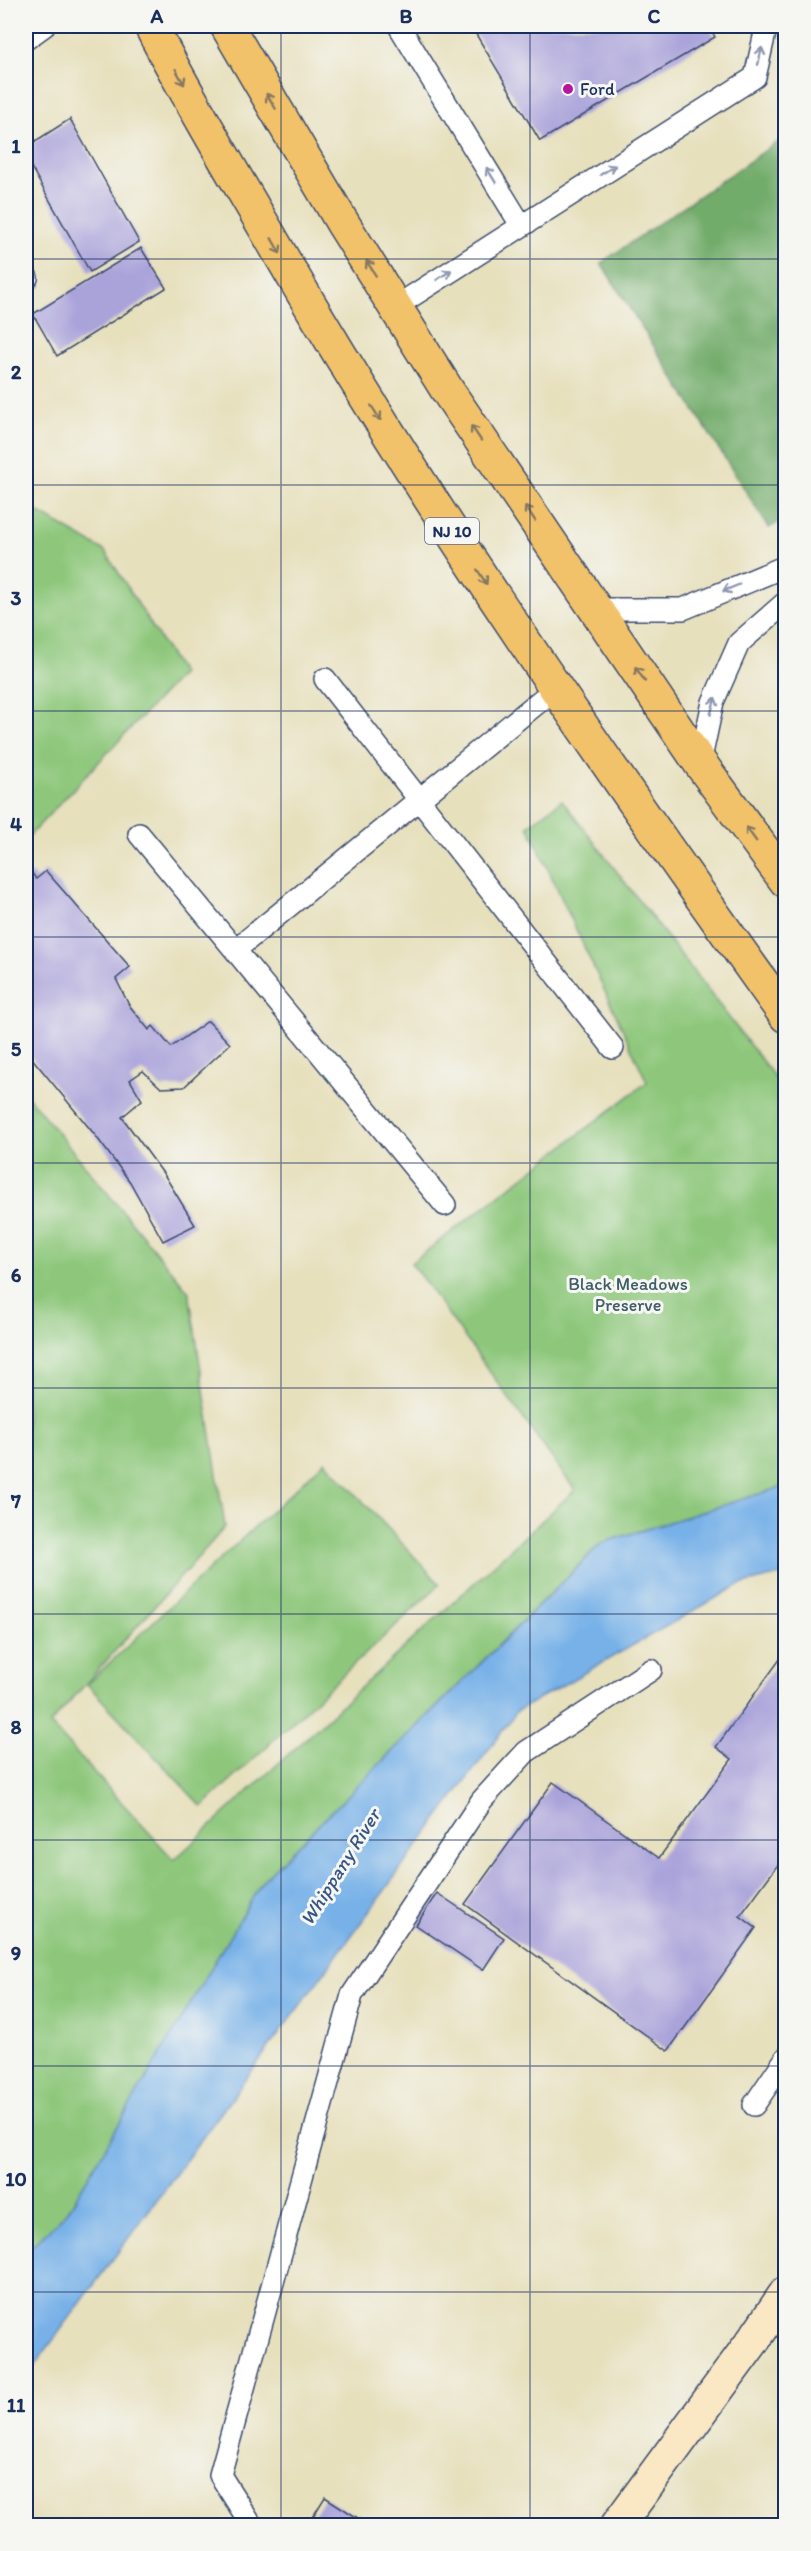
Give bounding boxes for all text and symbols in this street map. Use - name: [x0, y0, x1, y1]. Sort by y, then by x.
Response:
- text: A: [150, 4, 164, 28]
- text: B: [400, 4, 413, 28]
- text: C: [648, 4, 661, 28]
- one-way arrow: [754, 47, 766, 66]
- one-way arrow: [174, 68, 186, 85]
- place label: Ford: [580, 78, 615, 100]
- marker: Ford: [561, 82, 575, 96]
- one-way arrow: [264, 93, 276, 110]
- text: 1: [11, 134, 21, 158]
- one-way arrow: [599, 164, 616, 176]
- one-way arrow: [484, 167, 496, 184]
- one-way arrow: [270, 237, 282, 254]
- one-way arrow: [364, 260, 376, 277]
- one-way arrow: [435, 269, 452, 281]
- text: 2: [11, 360, 22, 384]
- one-way arrow: [371, 404, 383, 421]
- one-way arrow: [470, 425, 482, 441]
- one-way arrow: [524, 505, 536, 521]
- road number: NJ 10: [425, 518, 479, 544]
- one-way arrow: [476, 568, 488, 585]
- one-way arrow: [723, 583, 741, 594]
- text: 3: [11, 586, 22, 610]
- one-way arrow: [634, 666, 646, 683]
- one-way arrow: [708, 697, 719, 716]
- text: 4: [10, 812, 22, 836]
- one-way arrow: [745, 827, 757, 843]
- text: 5: [11, 1037, 22, 1061]
- text: 6: [11, 1263, 22, 1287]
- park label: Black Meadows Preserve: [568, 1273, 688, 1316]
- text: 7: [10, 1489, 21, 1513]
- text: 8: [11, 1715, 22, 1739]
- water label: Whippany River: [295, 1803, 386, 1929]
- text: 9: [11, 1941, 21, 1965]
- text: 10: [5, 2167, 27, 2191]
- text: 11: [7, 2393, 26, 2417]

